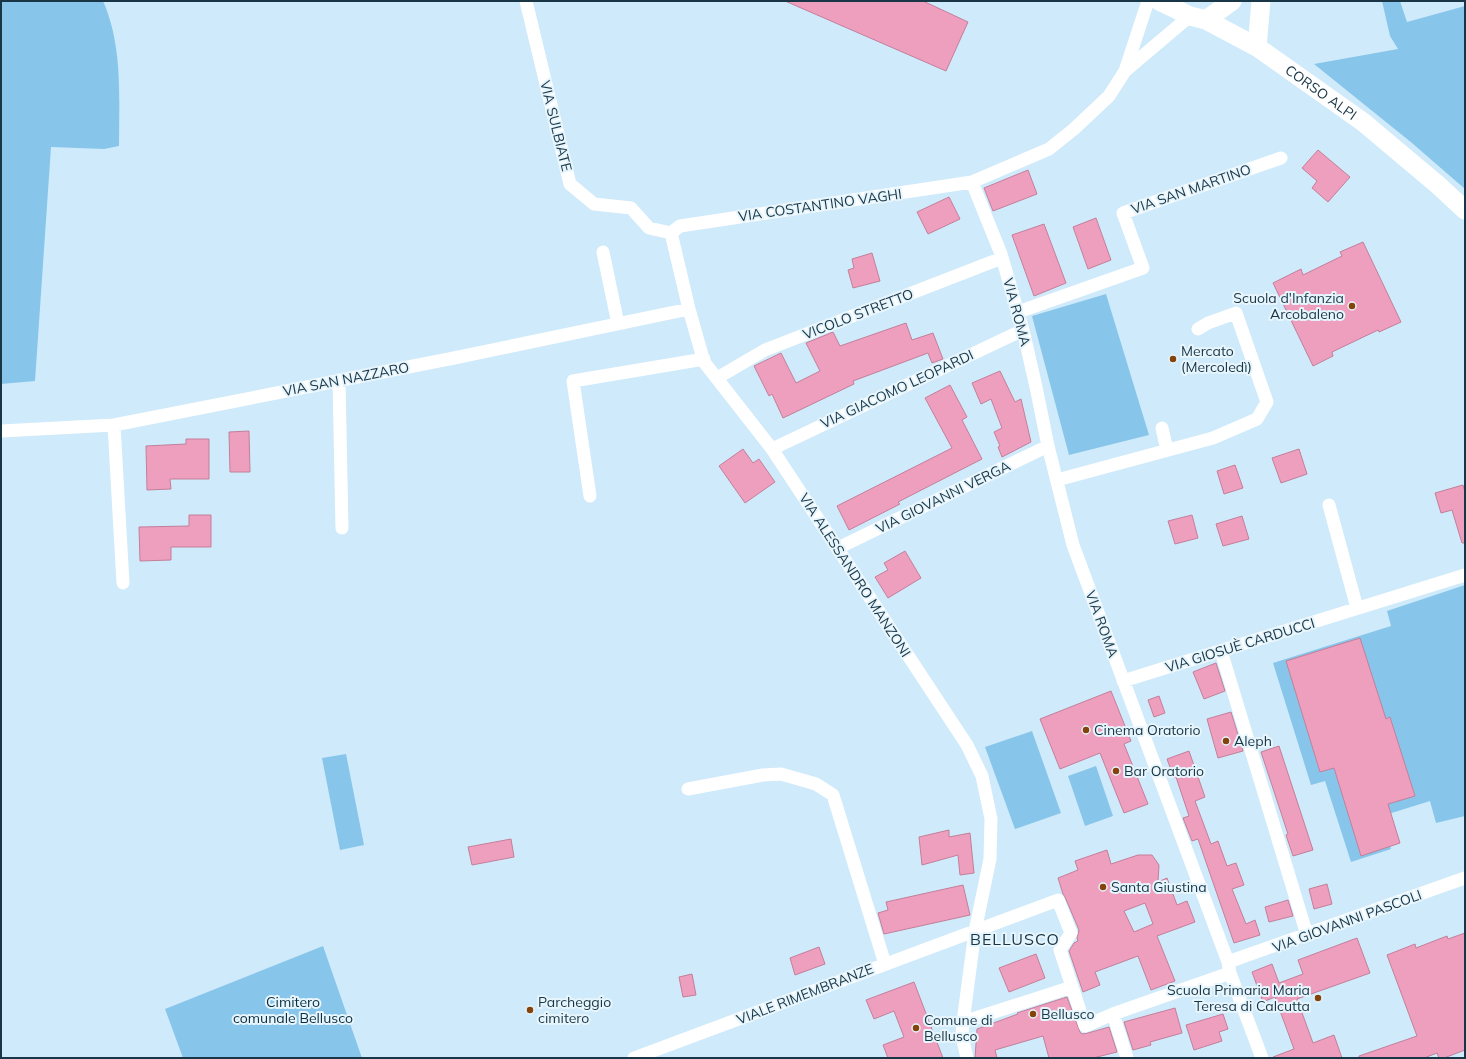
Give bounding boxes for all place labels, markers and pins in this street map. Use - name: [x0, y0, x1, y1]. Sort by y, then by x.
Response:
- place label: Scuola d'Infanzia Arcobaleno: [1233, 289, 1344, 323]
- marker: Scuola d'Infanzia Arcobaleno: [1347, 301, 1357, 311]
- place label: Mercato (Mercoledì): [1181, 342, 1252, 376]
- marker: Mercato (Mercoledì): [1168, 354, 1178, 364]
- place label: Cinema Oratorio: [1094, 721, 1201, 739]
- marker: Cinema Oratorio: [1081, 725, 1091, 735]
- place label: Aleph: [1234, 732, 1272, 750]
- marker: Aleph: [1221, 736, 1231, 746]
- place label: Bar Oratorio: [1124, 762, 1204, 780]
- marker: Bar Oratorio: [1111, 766, 1121, 776]
- place label: Santa Giustina: [1111, 878, 1207, 896]
- marker: Santa Giustina: [1098, 882, 1108, 892]
- place label: Scuola Primaria Maria Teresa di Calcutta: [1167, 981, 1310, 1015]
- place label: Parcheggio cimitero: [538, 993, 611, 1027]
- marker: Scuola Primaria Maria Teresa di Calcutta: [1313, 993, 1323, 1003]
- marker: Parcheggio cimitero: [525, 1005, 535, 1015]
- place label: Bellusco: [1041, 1005, 1095, 1023]
- marker: Bellusco: [1028, 1009, 1038, 1019]
- place label: Comune di Bellusco: [924, 1011, 993, 1045]
- marker: Comune di Bellusco: [911, 1023, 921, 1033]

